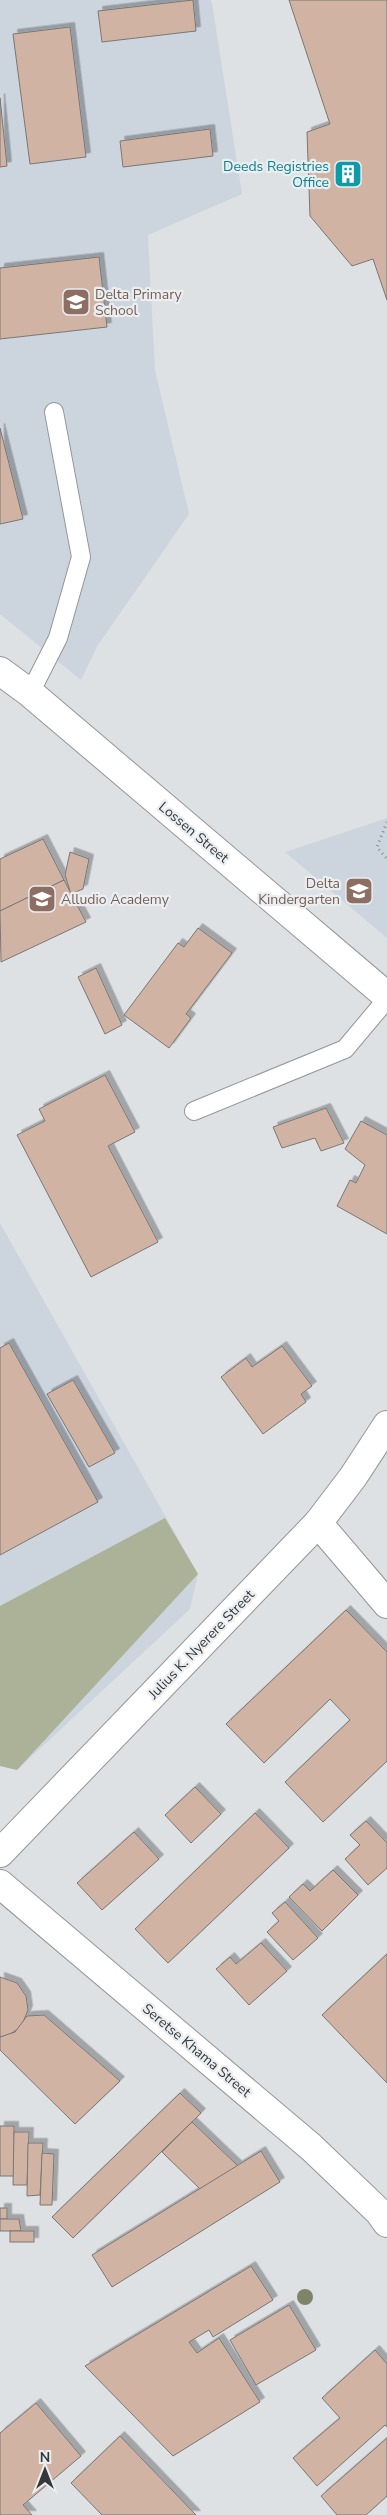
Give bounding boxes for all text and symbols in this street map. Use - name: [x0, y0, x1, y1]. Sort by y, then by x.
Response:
- place label: Deeds Registries Office: [223, 157, 329, 192]
- building icon: Deeds Registries Office: [333, 159, 363, 189]
- place label: Delta Primary School: [95, 285, 183, 320]
- school or university icon: Delta Primary School: [61, 287, 91, 317]
- street label: Lossen Street: [155, 797, 233, 867]
- place label: Delta Kindergarten: [258, 874, 340, 909]
- school or university icon: Delta Kindergarten: [344, 876, 374, 906]
- school or university icon: Alludio Academy: [27, 884, 57, 914]
- place label: Alludio Academy: [61, 890, 170, 909]
- street label: Julius K. Nyerere Street: [143, 1585, 259, 1704]
- street label: Seretse Khama Street: [138, 1999, 255, 2102]
- north arrow: [20, 2445, 70, 2495]
- text: N: [40, 2448, 50, 2467]

